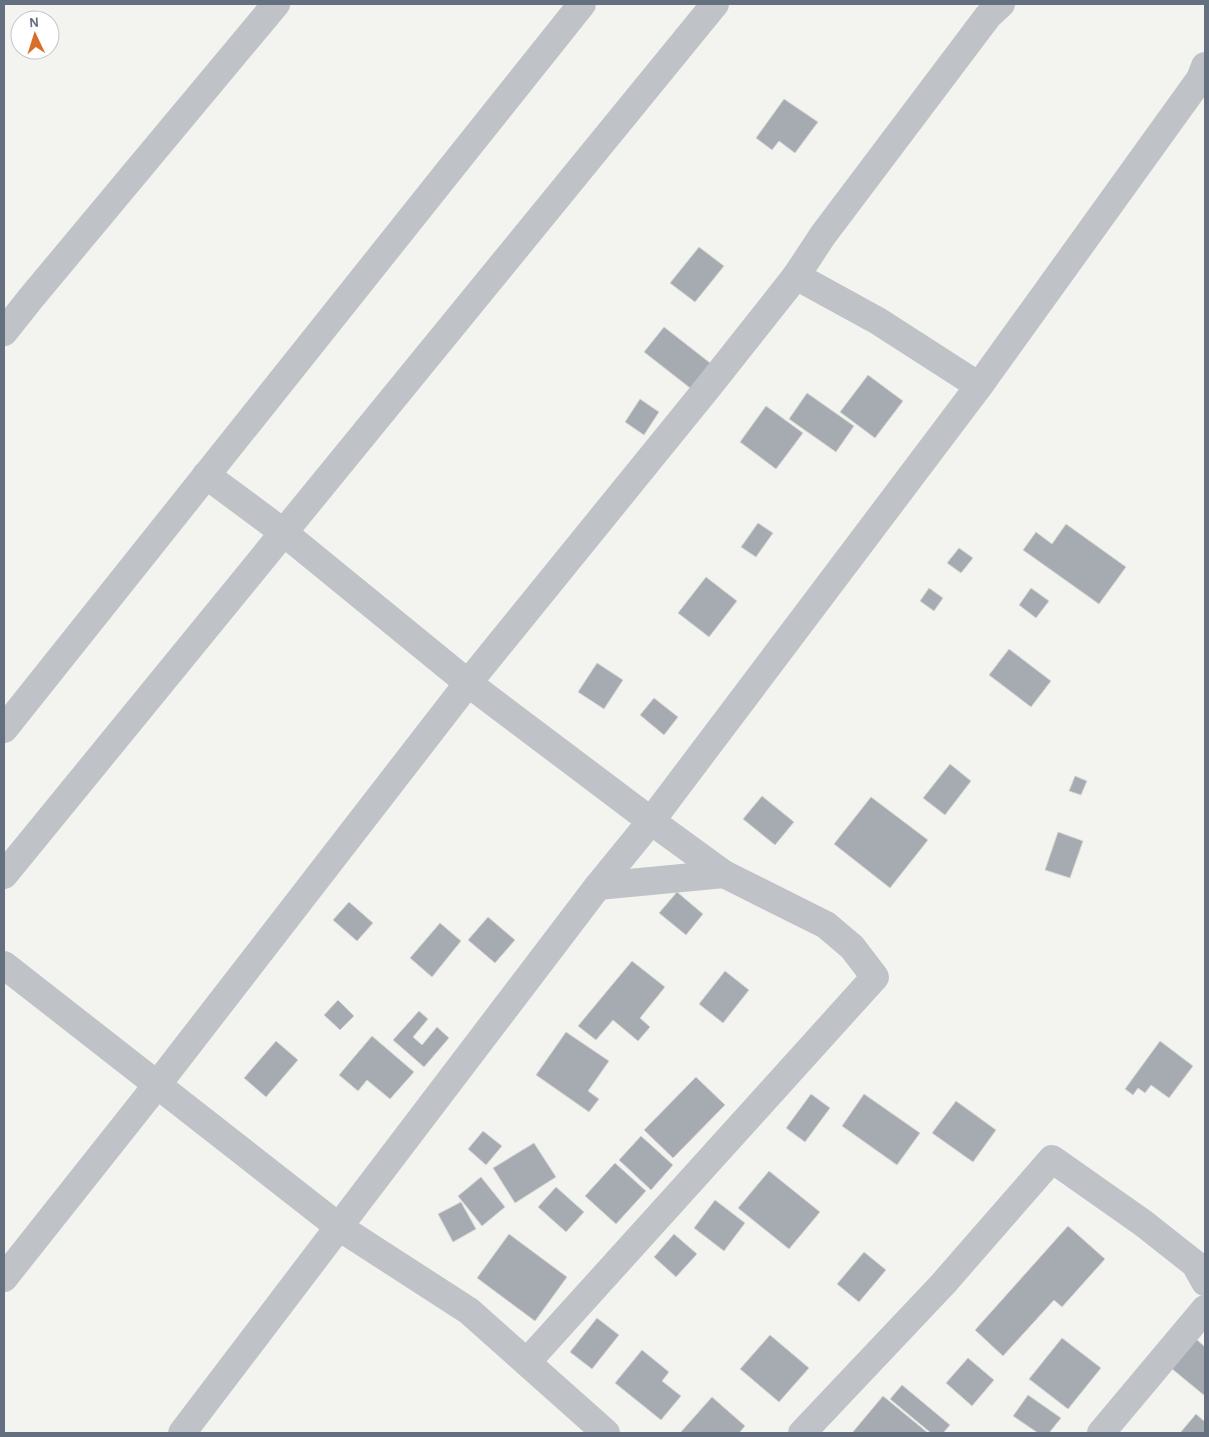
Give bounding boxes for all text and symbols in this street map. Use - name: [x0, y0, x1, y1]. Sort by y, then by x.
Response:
- north arrow: [10, 10, 60, 60]
- text: N: [29, 16, 40, 30]

